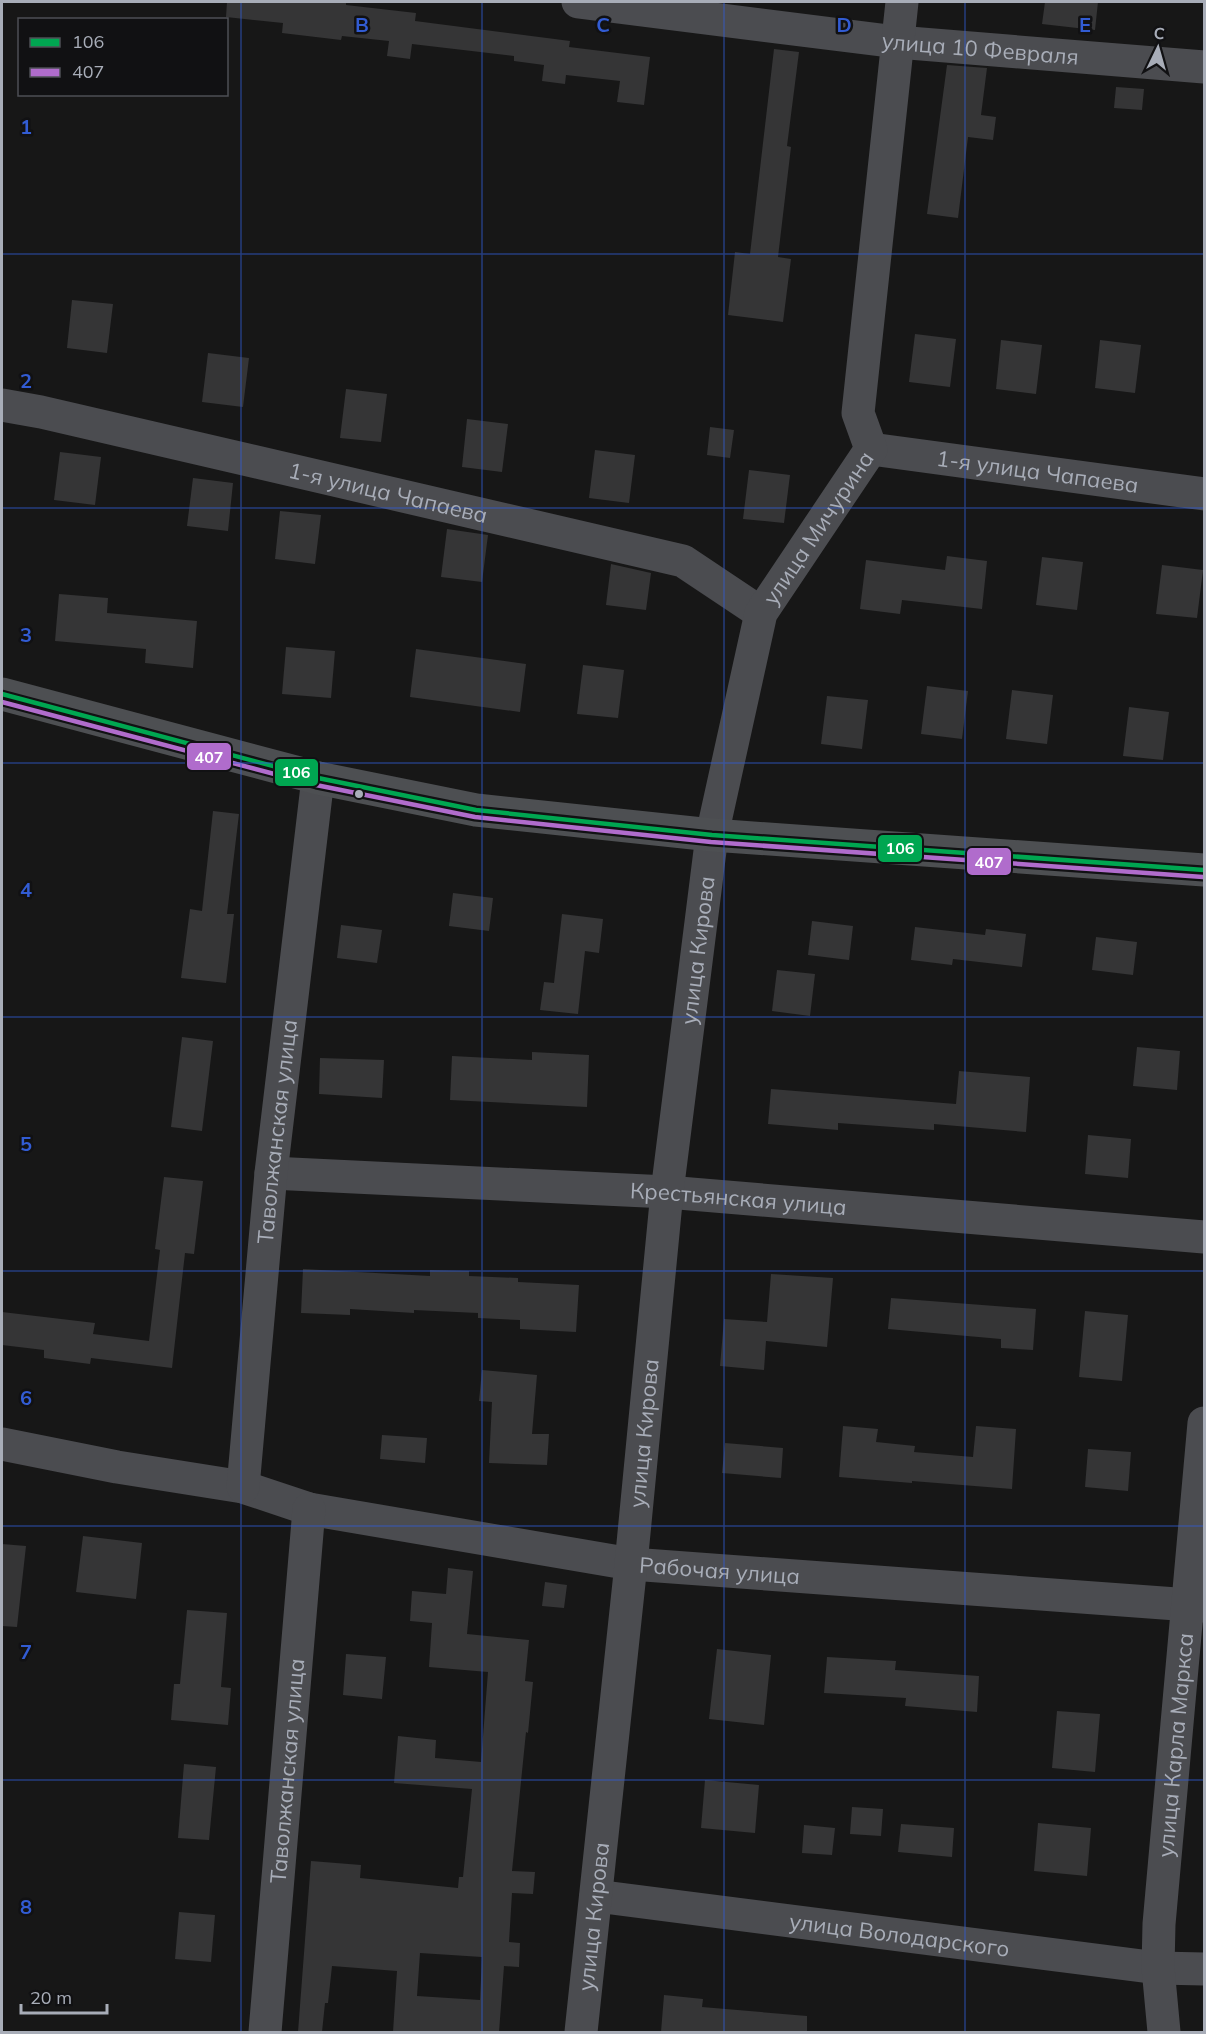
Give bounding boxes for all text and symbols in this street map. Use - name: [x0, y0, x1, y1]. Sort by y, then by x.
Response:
- text: B: [355, 12, 369, 37]
- text: C: [596, 12, 610, 37]
- text: D: [836, 12, 852, 37]
- text: E: [1079, 12, 1091, 37]
- legend: [18, 18, 228, 96]
- north arrow: [1128, 18, 1188, 78]
- text: С: [1153, 23, 1166, 43]
- street label: улица 10 Февраля: [880, 26, 1080, 71]
- text: 106: [72, 30, 104, 53]
- text: 407: [72, 60, 104, 83]
- text: 1: [20, 114, 32, 139]
- text: 2: [20, 368, 32, 393]
- street label: 1-я улица Чапаева: [935, 444, 1140, 499]
- street label: улица Мичурина: [757, 446, 880, 610]
- street label: 1-я улица Чапаева: [286, 456, 490, 529]
- text: 3: [20, 622, 32, 647]
- line badge: 407: [186, 742, 232, 771]
- text: 407: [195, 747, 223, 767]
- line badge: 106: [274, 758, 319, 787]
- text: 106: [282, 762, 311, 782]
- unlabelled marker: [353, 788, 365, 800]
- line badge: 106: [877, 834, 923, 863]
- text: 106: [886, 838, 915, 858]
- line badge: 407: [966, 847, 1012, 876]
- text: 407: [975, 852, 1003, 872]
- street label: улица Кирова: [674, 874, 721, 1026]
- text: 4: [20, 877, 32, 902]
- street label: Таволжанская улица: [251, 1018, 303, 1245]
- text: 5: [20, 1131, 32, 1156]
- street label: Крестьянская улица: [629, 1176, 848, 1221]
- street label: улица Кирова: [623, 1358, 665, 1509]
- text: 6: [20, 1385, 32, 1410]
- street label: Рабочая улица: [638, 1551, 801, 1590]
- street label: улица Карла Маркса: [1151, 1632, 1199, 1858]
- text: 7: [20, 1639, 32, 1664]
- street label: Таволжанская улица: [264, 1657, 310, 1884]
- street label: улица Кирова: [571, 1841, 615, 1992]
- text: 8: [20, 1894, 32, 1919]
- street label: улица Володарского: [788, 1907, 1011, 1963]
- scale bar: [21, 1977, 106, 2015]
- text: 20 m: [30, 1986, 72, 2009]

